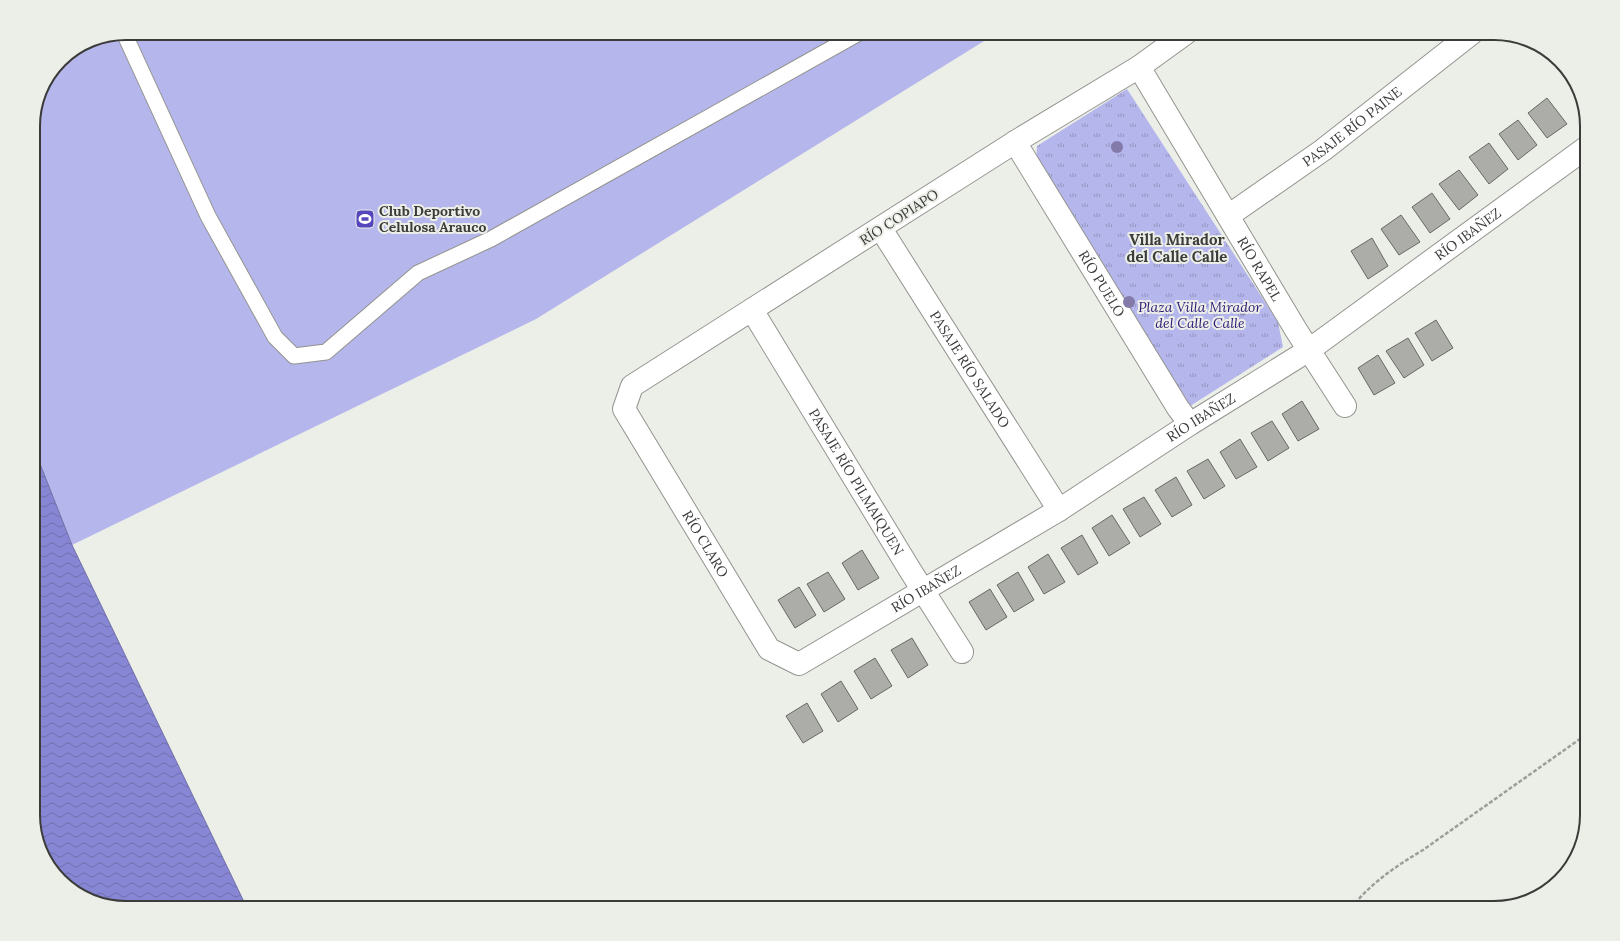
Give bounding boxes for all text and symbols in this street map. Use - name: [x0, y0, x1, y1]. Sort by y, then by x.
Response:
- street label: PASAJE RÍO PAINE: [1299, 82, 1406, 171]
- street label: RÍO COPIAPO: [856, 185, 942, 249]
- place label: Club Deportivo Celulosa Arauco: [379, 202, 486, 236]
- street label: RÍO IBAÑEZ: [1431, 204, 1505, 264]
- sports icon: Club Deportivo Celulosa Arauco: [354, 208, 376, 230]
- district label: Villa Mirador del Calle Calle: [1127, 230, 1227, 266]
- street label: RÍO RAPEL: [1233, 233, 1286, 304]
- street label: RÍO PUELO: [1075, 247, 1129, 320]
- park label: Plaza Villa Mirador del Calle Calle: [1138, 298, 1262, 332]
- street label: PASAJE RÍO SALADO: [926, 307, 1014, 431]
- street label: RÍO IBAÑEZ: [1163, 389, 1239, 446]
- street label: PASAJE RÍO PILMAIQUEN: [805, 405, 908, 559]
- street label: RÍO CLARO: [678, 507, 733, 581]
- street label: RÍO IBAÑEZ: [888, 561, 964, 616]

